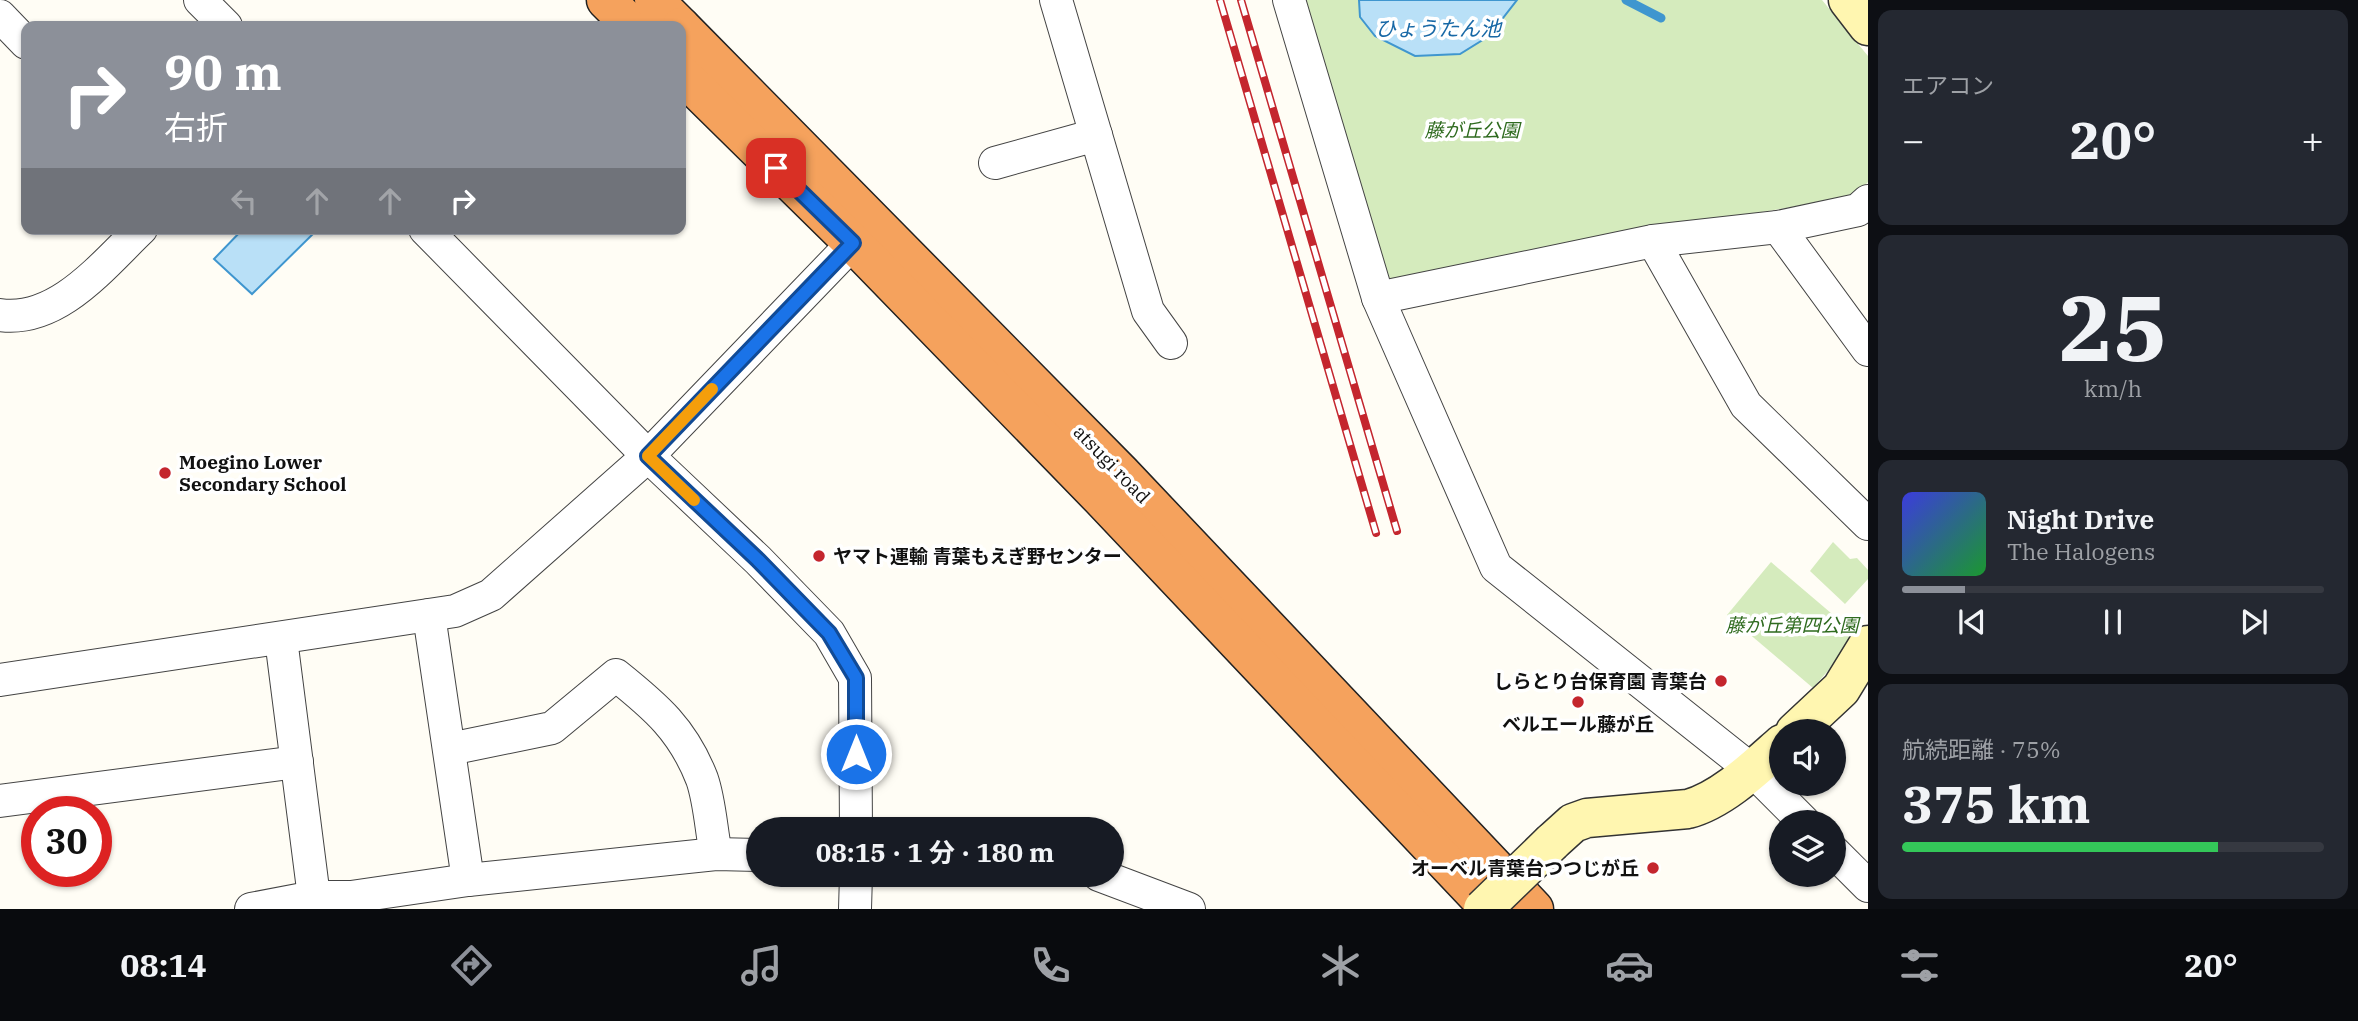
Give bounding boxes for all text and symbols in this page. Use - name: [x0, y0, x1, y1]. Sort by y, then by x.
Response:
- water label: ひょうたん池: [1375, 14, 1503, 42]
- text: 90 m: [164, 40, 282, 103]
- icon: right: [49, 49, 140, 140]
- text: エアコン: [1902, 70, 1994, 100]
- text: 右折: [164, 106, 228, 148]
- text: 20°: [2070, 106, 2156, 173]
- text: −: [1902, 115, 1925, 164]
- text: +: [2301, 115, 2324, 164]
- park label: 藤が丘公園: [1424, 118, 1522, 142]
- pin: [746, 138, 806, 198]
- icon: arrive: [757, 149, 795, 187]
- icon: left: [225, 182, 263, 220]
- icon: ahead: [298, 182, 336, 220]
- icon: ahead: [371, 182, 409, 220]
- icon: right: [444, 182, 482, 220]
- text: 25: [2058, 268, 2168, 386]
- text: km/h: [2084, 373, 2142, 403]
- street label: atsugi road: [1069, 420, 1155, 508]
- place label: Moegino Lower Secondary School: [179, 450, 346, 496]
- marker: Moegino Lower Secondary School: [157, 465, 173, 481]
- text: Night Drive: [2007, 502, 2154, 536]
- text: The Halogens: [2007, 536, 2155, 566]
- place label: ヤマト運輸 青葉もえぎ野センター: [833, 544, 1122, 568]
- marker: ヤマト運輸 青葉もえぎ野センター: [811, 548, 827, 564]
- icon: previous: [1953, 603, 1991, 641]
- icon: pause: [2094, 603, 2132, 641]
- icon: next: [2235, 603, 2273, 641]
- park label: 藤が丘第四公園: [1725, 613, 1861, 637]
- place label: しらとり台保育園 青葉台: [1494, 669, 1707, 693]
- marker: しらとり台保育園 青葉台: [1713, 673, 1729, 689]
- marker: ベルエール藤が丘: [1570, 694, 1586, 710]
- place label: ベルエール藤が丘: [1502, 712, 1654, 736]
- position arrow: [819, 717, 893, 791]
- map controls: [1769, 719, 1846, 887]
- button: sound: [1769, 719, 1846, 796]
- text: 航続距離 · 75%: [1902, 734, 2061, 764]
- text: 375 km: [1902, 770, 2091, 837]
- speed limit sign: 30: [21, 796, 112, 887]
- button: layers: [1769, 810, 1846, 887]
- text: 08:15 · 1 分 · 180 m: [816, 835, 1054, 869]
- place label: オーベル青葉台つつじが丘: [1411, 856, 1639, 880]
- marker: オーベル青葉台つつじが丘: [1645, 860, 1661, 876]
- icon: directions: [447, 941, 496, 990]
- icon: music: [737, 941, 786, 990]
- icon: phone: [1026, 941, 1075, 990]
- icon: climate: [1316, 941, 1365, 990]
- icon: car: [1605, 941, 1654, 990]
- icon: filters: [1895, 941, 1944, 990]
- text: 08:14: [120, 944, 207, 986]
- text: 20°: [2184, 944, 2238, 986]

